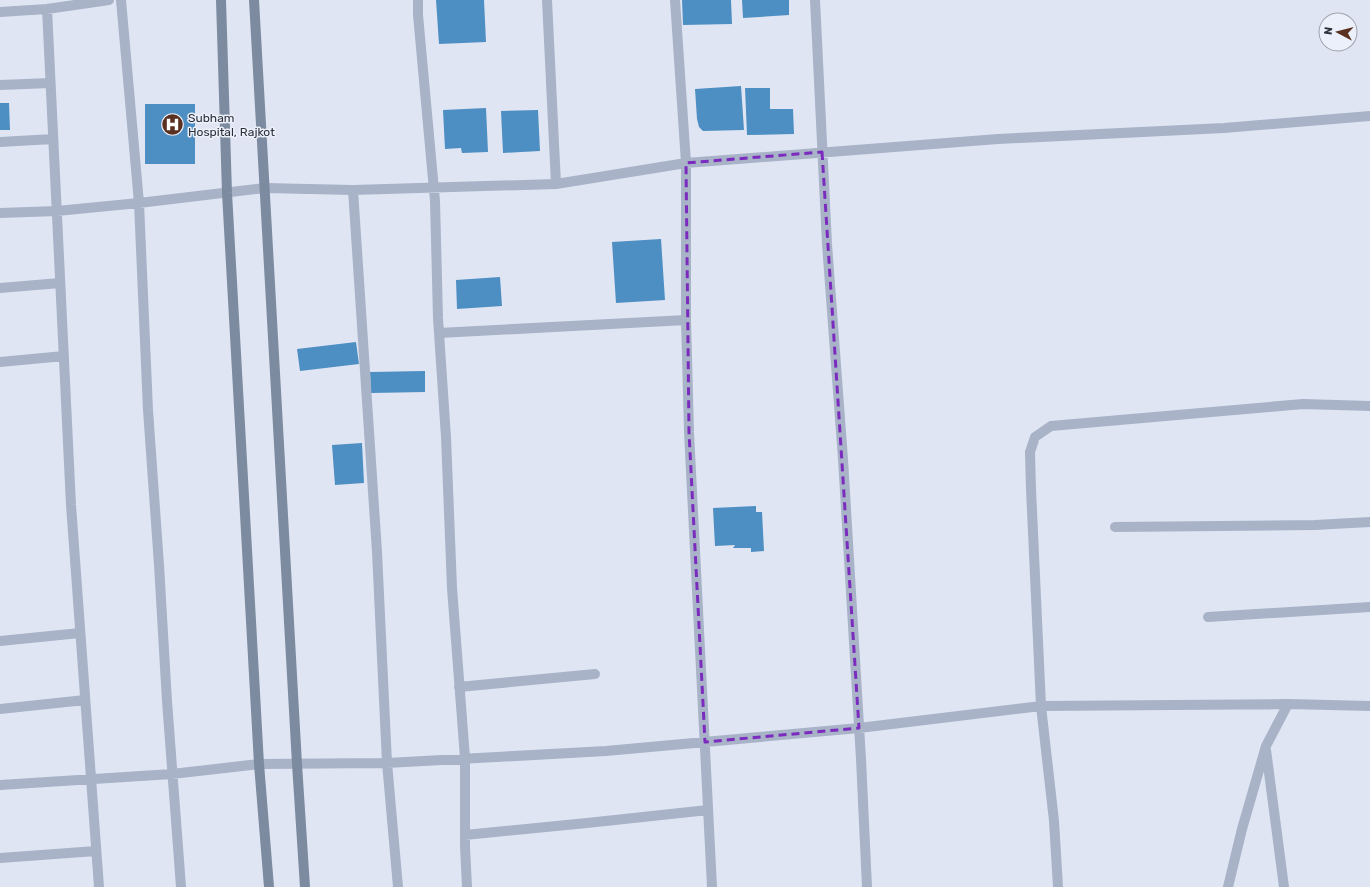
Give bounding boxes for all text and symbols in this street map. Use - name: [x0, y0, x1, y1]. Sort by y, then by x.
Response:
- north arrow: [1318, 12, 1358, 52]
- text: N: [1322, 26, 1336, 36]
- place label: Subham Hospital, Rajkot: [188, 111, 275, 139]
- hospital icon: Subham Hospital, Rajkot: [160, 112, 186, 138]

